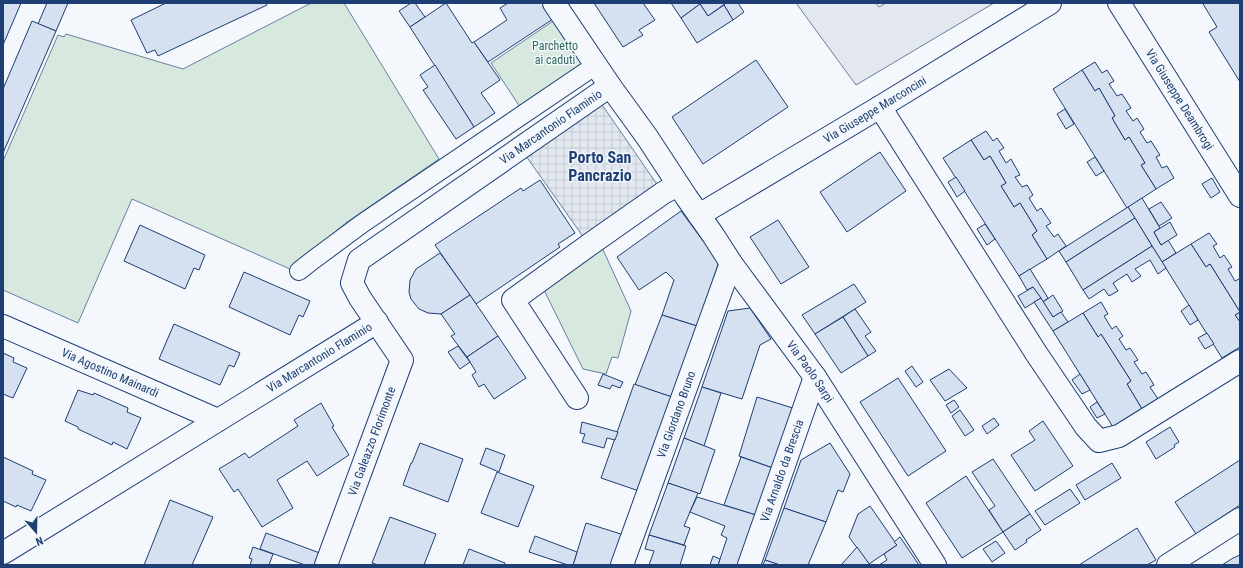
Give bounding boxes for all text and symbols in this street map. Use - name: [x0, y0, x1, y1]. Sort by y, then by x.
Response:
- park label: Parchetto ai caduti: [532, 39, 578, 67]
- street label: Via Giuseppe Deambrogi: [1143, 47, 1216, 153]
- street label: Via Giuseppe Marconcini: [821, 73, 929, 146]
- street label: Via Marcantonio Flaminio: [497, 87, 605, 167]
- district label: Porto San Pancrazio: [568, 148, 632, 185]
- street label: Via Marcantonio Flaminio: [264, 320, 375, 395]
- street label: Via Paolo Sarpi: [784, 338, 836, 405]
- street label: Via Agostino Mainardi: [59, 345, 161, 400]
- street label: Via Giordano Bruno: [654, 369, 698, 460]
- street label: Via Galeazzo Florimonte: [345, 384, 399, 498]
- street label: Via Arnaldo da Brescia: [758, 417, 807, 524]
- north arrow: [16, 512, 56, 552]
- text: N: [34, 534, 45, 548]

